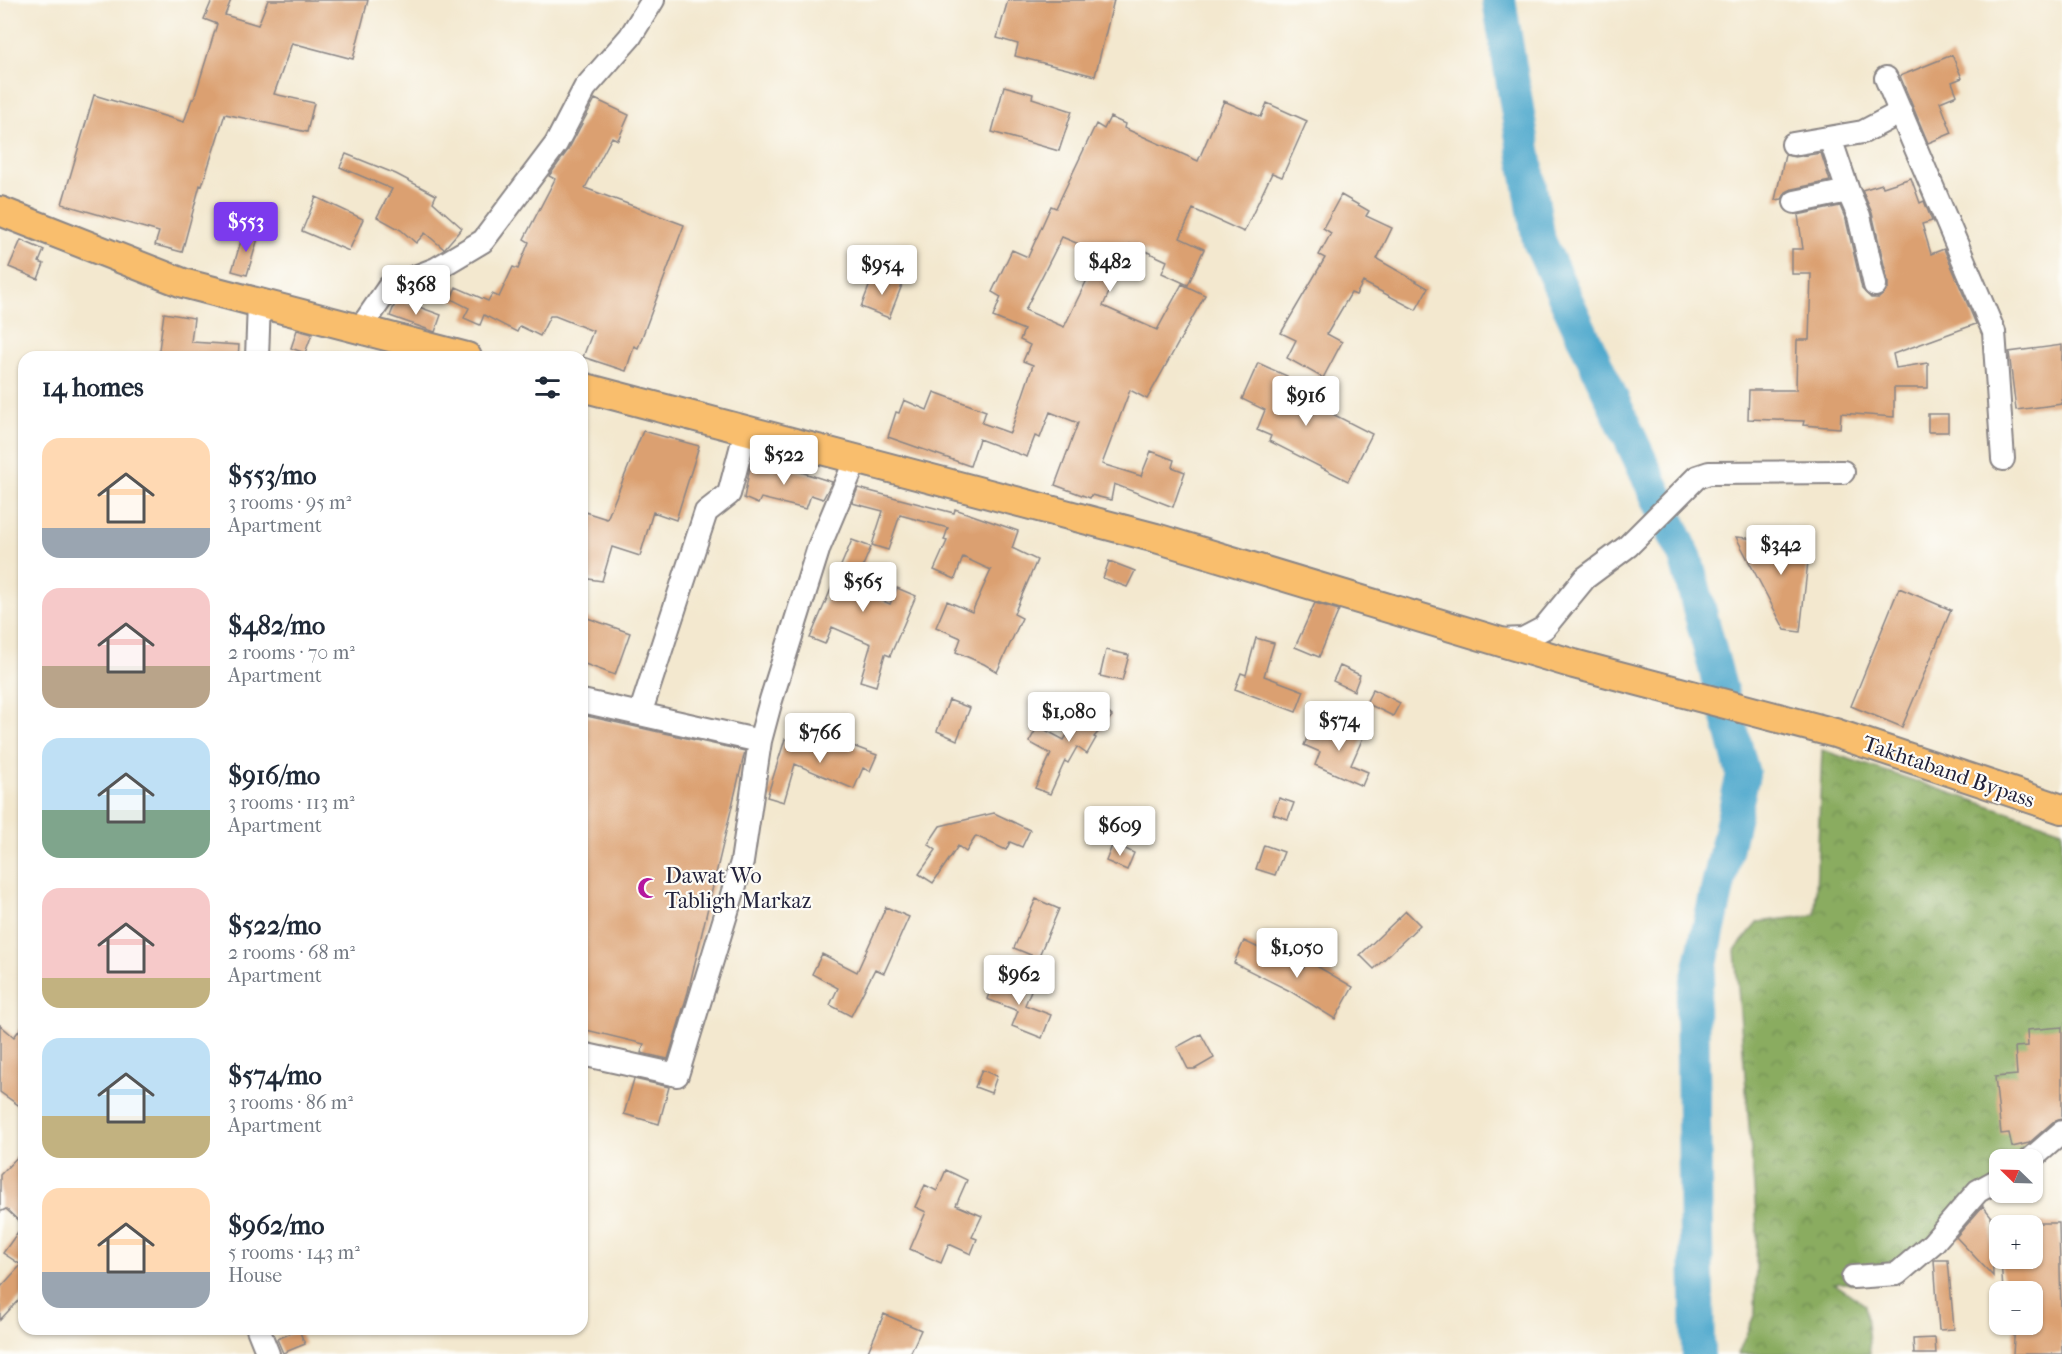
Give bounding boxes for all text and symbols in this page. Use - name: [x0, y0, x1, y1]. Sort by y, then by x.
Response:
- pin: $553: [210, 202, 282, 253]
- text: $553: [228, 210, 264, 233]
- pin: $482: [1074, 242, 1146, 293]
- pin: $954: [846, 245, 918, 296]
- text: $482: [1088, 250, 1132, 273]
- text: $954: [861, 253, 903, 276]
- pin: $368: [380, 265, 452, 316]
- text: $368: [396, 273, 436, 296]
- icon: filters: [531, 371, 564, 404]
- text: 14 homes: [42, 372, 144, 403]
- pin: $916: [1270, 376, 1342, 427]
- text: $916: [1286, 384, 1326, 407]
- pin: $522: [748, 435, 820, 486]
- text: $522: [764, 443, 804, 466]
- text: $553/mo: [228, 460, 316, 491]
- icon: home: [90, 462, 162, 534]
- text: 3 rooms · 95 m²: [228, 491, 351, 514]
- text: Apartment: [228, 514, 322, 537]
- pin: $342: [1745, 525, 1817, 576]
- text: $342: [1760, 533, 1802, 556]
- pin: $565: [827, 562, 899, 613]
- text: $565: [843, 570, 883, 593]
- text: $482/mo: [228, 610, 325, 641]
- icon: home: [90, 612, 162, 684]
- text: 2 rooms · 70 m²: [228, 641, 355, 664]
- text: Apartment: [228, 664, 322, 687]
- pin: $1,080: [1020, 692, 1118, 743]
- text: $1,080: [1042, 700, 1096, 723]
- pin: $574: [1303, 701, 1375, 752]
- text: $574: [1319, 709, 1359, 732]
- pin: $766: [784, 713, 856, 764]
- text: $766: [799, 721, 841, 744]
- street label: Takhtaband Bypass: [1859, 730, 2038, 814]
- text: $916/mo: [228, 760, 320, 791]
- icon: home: [90, 762, 162, 834]
- text: 3 rooms · 113 m²: [228, 791, 355, 814]
- pin: $609: [1084, 806, 1156, 857]
- text: Apartment: [228, 814, 322, 837]
- text: $609: [1098, 814, 1142, 837]
- place label: Dawat Wo Tabligh Markaz: [665, 863, 812, 914]
- mosque icon: Dawat Wo Tabligh Markaz: [636, 876, 660, 900]
- text: $522/mo: [228, 910, 321, 941]
- icon: home: [90, 912, 162, 984]
- pin: $1,050: [1248, 928, 1346, 979]
- text: $1,050: [1271, 936, 1323, 959]
- text: 2 rooms · 68 m²: [228, 941, 355, 964]
- pin: $962: [983, 955, 1055, 1006]
- text: $962: [998, 963, 1040, 986]
- text: Apartment: [228, 964, 322, 987]
- text: $574/mo: [228, 1060, 322, 1091]
- icon: home: [90, 1062, 162, 1134]
- text: 3 rooms · 86 m²: [228, 1091, 353, 1114]
- text: Apartment: [228, 1114, 322, 1137]
- north arrow: [1989, 1149, 2043, 1203]
- map controls: [1989, 1149, 2043, 1335]
- text: $962/mo: [228, 1210, 324, 1241]
- icon: home: [90, 1212, 162, 1284]
- button: +: [1989, 1215, 2043, 1269]
- text: 5 rooms · 143 m²: [228, 1241, 360, 1264]
- text: House: [228, 1264, 282, 1287]
- button: −: [1989, 1281, 2043, 1335]

